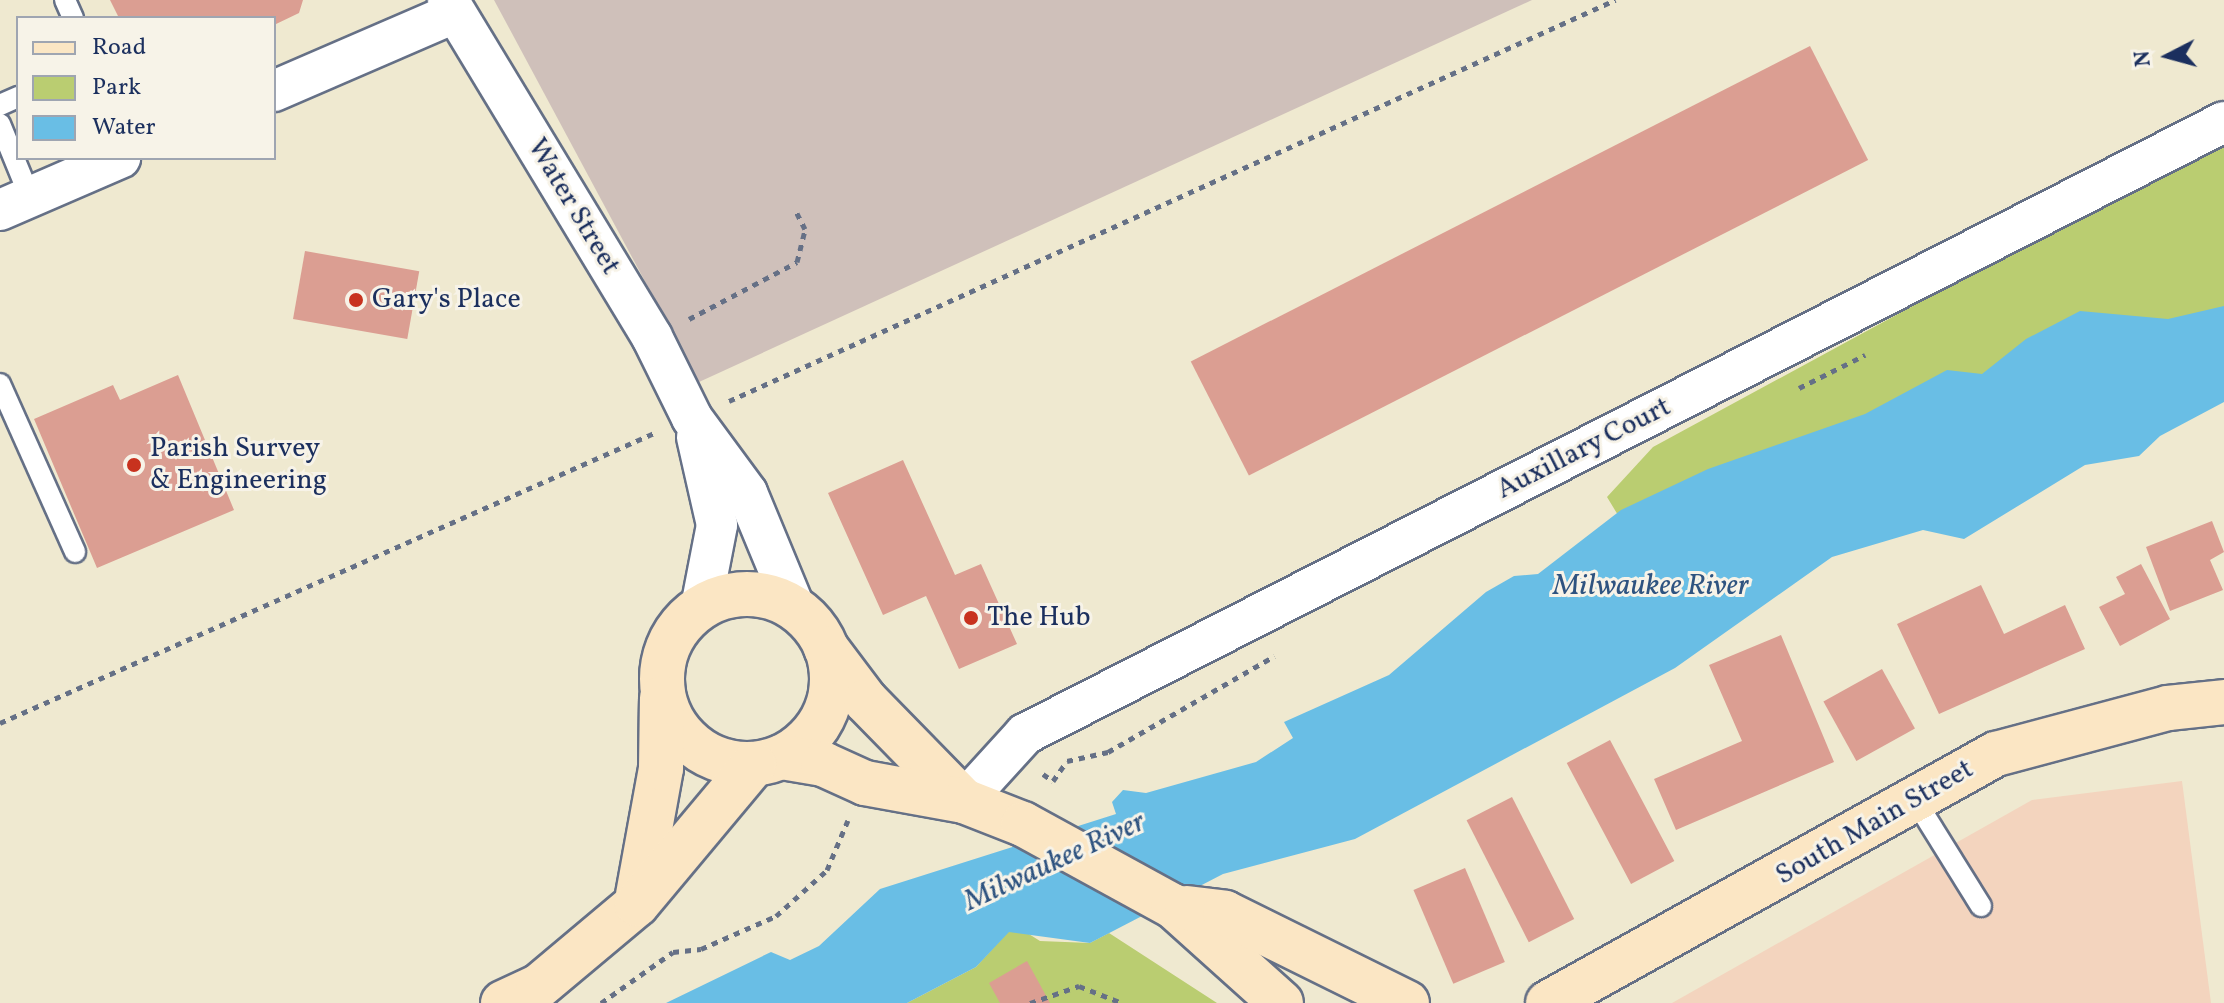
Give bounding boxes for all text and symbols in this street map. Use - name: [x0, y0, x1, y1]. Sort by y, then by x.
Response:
- legend: [16, 16, 276, 160]
- north arrow: [2128, 16, 2208, 96]
- text: Road: [92, 31, 146, 65]
- text: N: [2127, 49, 2160, 68]
- text: Park: [92, 71, 141, 105]
- text: Water: [92, 111, 156, 145]
- street label: Water Street: [519, 133, 627, 281]
- place label: Gary's Place: [372, 283, 521, 317]
- marker: Gary's Place: [347, 291, 365, 309]
- street label: Auxillary Court: [1491, 391, 1677, 507]
- place label: Parish Survey & Engineering: [150, 432, 327, 498]
- marker: Parish Survey & Engineering: [125, 456, 143, 474]
- water label: Milwaukee River: [1553, 568, 1749, 604]
- place label: The Hub: [987, 601, 1091, 635]
- marker: The Hub: [962, 609, 980, 627]
- street label: South Main Street: [1770, 753, 1980, 893]
- water label: Milwaukee River: [959, 804, 1151, 920]

